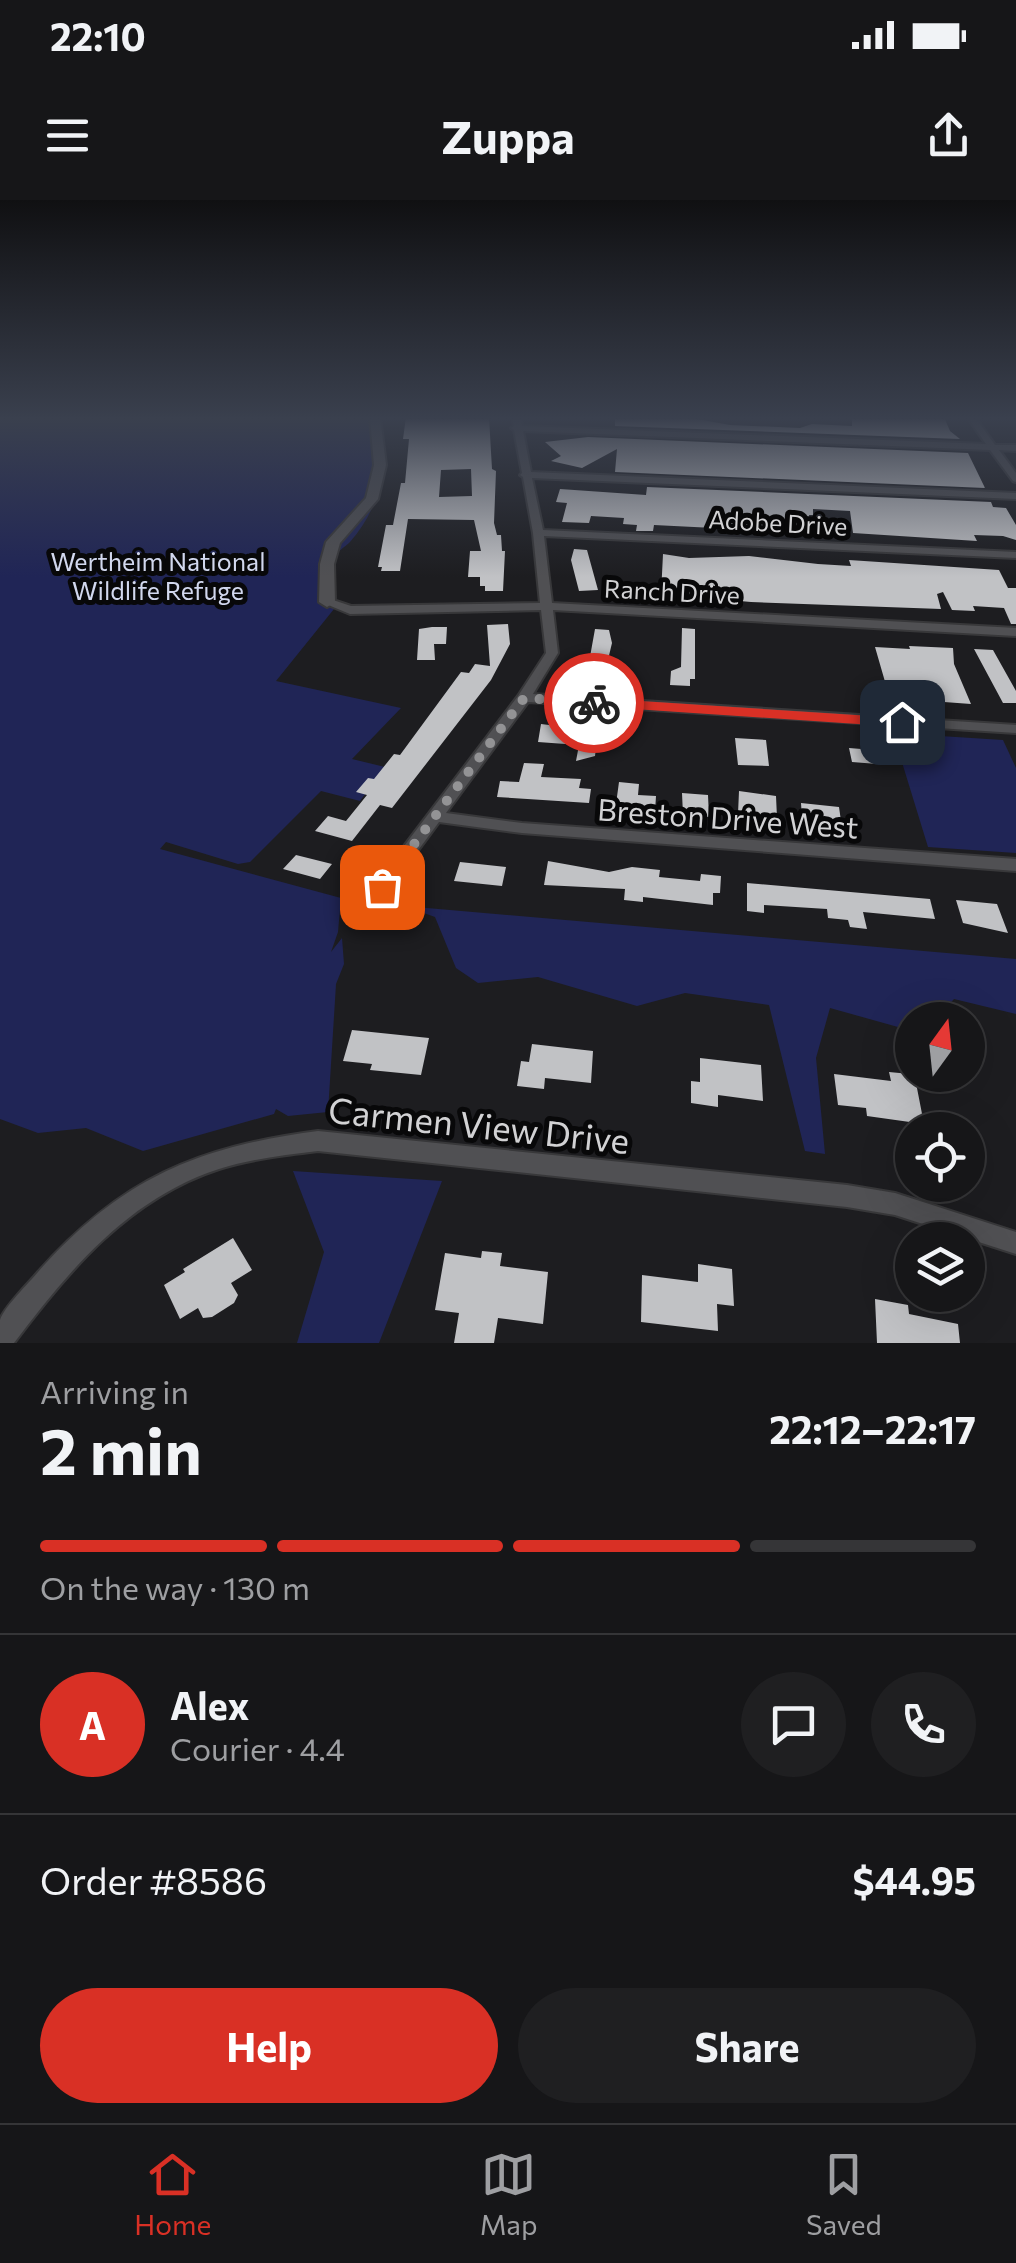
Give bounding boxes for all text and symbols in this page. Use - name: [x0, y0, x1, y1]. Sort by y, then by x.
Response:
- text: 22:10: [50, 12, 146, 59]
- icon: menu: [40, 108, 95, 163]
- text: Zuppa: [441, 108, 575, 163]
- icon: share: [921, 108, 976, 163]
- street label: Adobe Drive: [708, 503, 848, 541]
- park label: Wertheim National Wildlife Refuge: [50, 546, 266, 605]
- street label: Ranch Drive: [603, 572, 741, 610]
- courier: [544, 653, 644, 753]
- icon: bike: [567, 676, 622, 731]
- pin: [860, 680, 945, 765]
- icon: home: [875, 695, 930, 750]
- street label: Breston Drive West: [596, 789, 860, 845]
- pin: [340, 845, 425, 930]
- icon: bag: [355, 860, 410, 915]
- north arrow: [895, 1002, 985, 1092]
- map controls: [895, 1002, 985, 1312]
- street label: Carmen View Drive: [326, 1087, 632, 1161]
- button: locate: [895, 1112, 985, 1202]
- button: layers: [895, 1222, 985, 1312]
- text: Arriving in: [40, 1371, 189, 1411]
- text: 22:12–22:17: [769, 1405, 976, 1452]
- text: 2 min: [40, 1409, 202, 1488]
- text: On the way · 130 m: [40, 1567, 310, 1607]
- button: chat: [741, 1672, 846, 1777]
- button: phone: [871, 1672, 976, 1777]
- text: Alex: [170, 1681, 249, 1728]
- text: A: [79, 1701, 106, 1748]
- text: Courier · 4.4: [170, 1728, 345, 1768]
- text: Order #8586: [40, 1856, 267, 1903]
- text: $44.95: [853, 1856, 976, 1903]
- button: Help: [40, 1988, 498, 2103]
- button: Share: [518, 1988, 976, 2103]
- tab: Home: [134, 2147, 211, 2241]
- tab: Map: [480, 2147, 538, 2241]
- tab: Saved: [806, 2147, 882, 2241]

